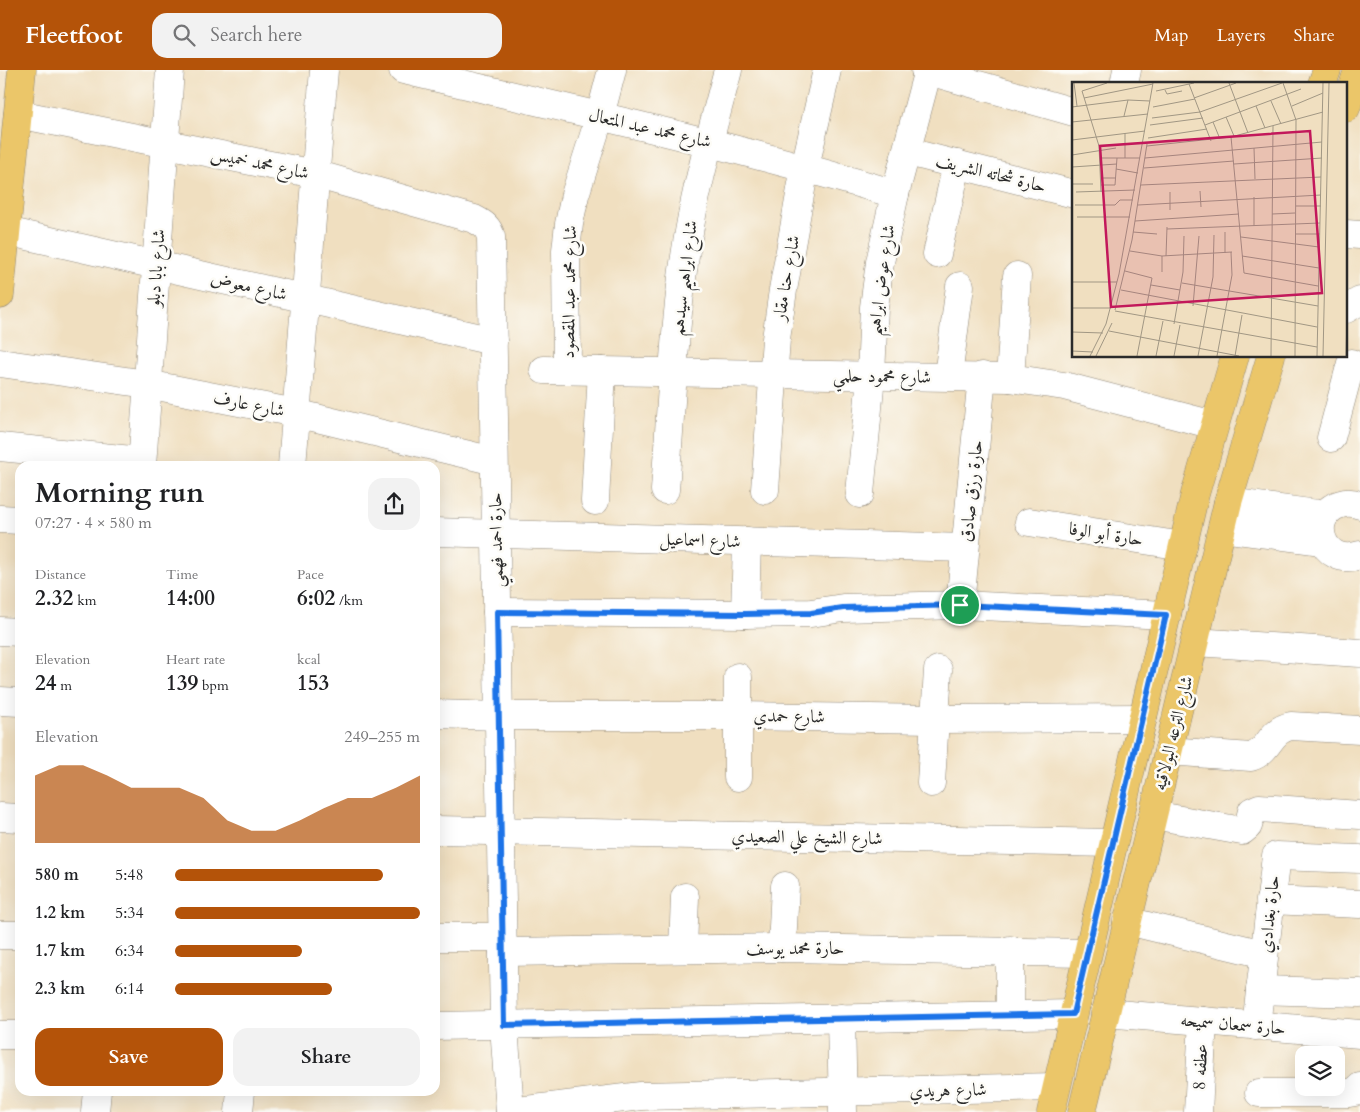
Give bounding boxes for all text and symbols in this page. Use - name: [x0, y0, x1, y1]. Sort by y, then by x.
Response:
- search box: [152, 13, 502, 58]
- text: Fleetfoot: [25, 19, 122, 52]
- icon: search: [170, 21, 198, 49]
- text: Search here: [210, 22, 302, 48]
- text: Map: [1154, 23, 1189, 48]
- text: Layers: [1217, 23, 1266, 48]
- text: Share: [1294, 23, 1335, 48]
- inset map: [1072, 82, 1348, 358]
- street label: شارع محمد عبد المتعال: [586, 102, 714, 157]
- street label: شارع محمد خميس: [208, 141, 311, 188]
- street label: حارة شحاته الشريف: [933, 148, 1049, 199]
- street label: شارع ابراهيم سيدهم: [665, 219, 709, 338]
- street label: شارع عوض ابراهيم: [861, 223, 907, 338]
- street label: شارع محمد عبد المقصود: [556, 225, 585, 359]
- street label: شارع بابا دبلو: [141, 228, 174, 310]
- street label: شارع حنا مقار: [766, 233, 808, 325]
- street label: شارع معوض: [208, 266, 290, 309]
- street label: شارع محمود حلمي: [833, 363, 931, 394]
- street label: شارع عارف: [211, 385, 287, 426]
- street label: حارة رزق صادق: [954, 439, 989, 543]
- text: Morning run: [35, 474, 204, 512]
- button: share: [368, 478, 420, 530]
- street label: حارة احمد فهمي: [483, 492, 514, 588]
- text: 07:27 · 4 × 580 m: [35, 512, 152, 534]
- street label: حارة أبو الوفا: [1067, 515, 1145, 553]
- street label: شارع اسماعيل: [659, 527, 741, 556]
- text: Distance: [35, 565, 86, 584]
- text: Time: [166, 565, 198, 584]
- text: Pace: [297, 565, 324, 584]
- text: 2.32: [35, 584, 73, 613]
- text: 14:00: [166, 584, 215, 613]
- text: 6:02: [297, 584, 335, 613]
- pin: [939, 584, 981, 626]
- text: km: [73, 591, 96, 610]
- text: /km: [335, 591, 363, 610]
- icon: arrive: [946, 591, 974, 619]
- text: Elevation: [35, 650, 91, 669]
- text: Heart rate: [166, 650, 225, 669]
- text: kcal: [297, 650, 321, 669]
- text: 24: [35, 669, 57, 698]
- text: 139: [166, 669, 198, 698]
- text: 153: [297, 669, 329, 698]
- street label: شارع الترعه البولاقيه: [1147, 673, 1202, 794]
- text: m: [57, 676, 72, 695]
- text: bpm: [198, 676, 229, 695]
- street label: شارع حمدي: [753, 703, 825, 732]
- text: Elevation: [35, 726, 99, 748]
- text: 249–255 m: [344, 726, 420, 748]
- street label: شارع الشيخ علي الصعيدي: [731, 824, 883, 855]
- text: 580 m: [35, 864, 79, 886]
- text: 5:48: [115, 864, 144, 886]
- street label: حارة بغدادي: [1253, 874, 1288, 954]
- text: 1.2 km: [35, 902, 85, 924]
- text: 5:34: [115, 902, 144, 924]
- street label: حارة محمد يوسف: [746, 936, 844, 961]
- text: 1.7 km: [35, 940, 85, 962]
- text: 6:34: [115, 940, 144, 962]
- text: 2.3 km: [35, 978, 85, 1000]
- text: 6:14: [115, 978, 144, 1000]
- street label: حارة سمعان سميحه: [1179, 1007, 1287, 1042]
- button: Save: [35, 1028, 223, 1086]
- button: Share: [233, 1028, 420, 1086]
- street label: عطفه 8: [1187, 1043, 1214, 1091]
- map controls: [1295, 1046, 1345, 1096]
- button: layers: [1295, 1046, 1345, 1096]
- street label: شارع هريدي: [909, 1077, 987, 1106]

